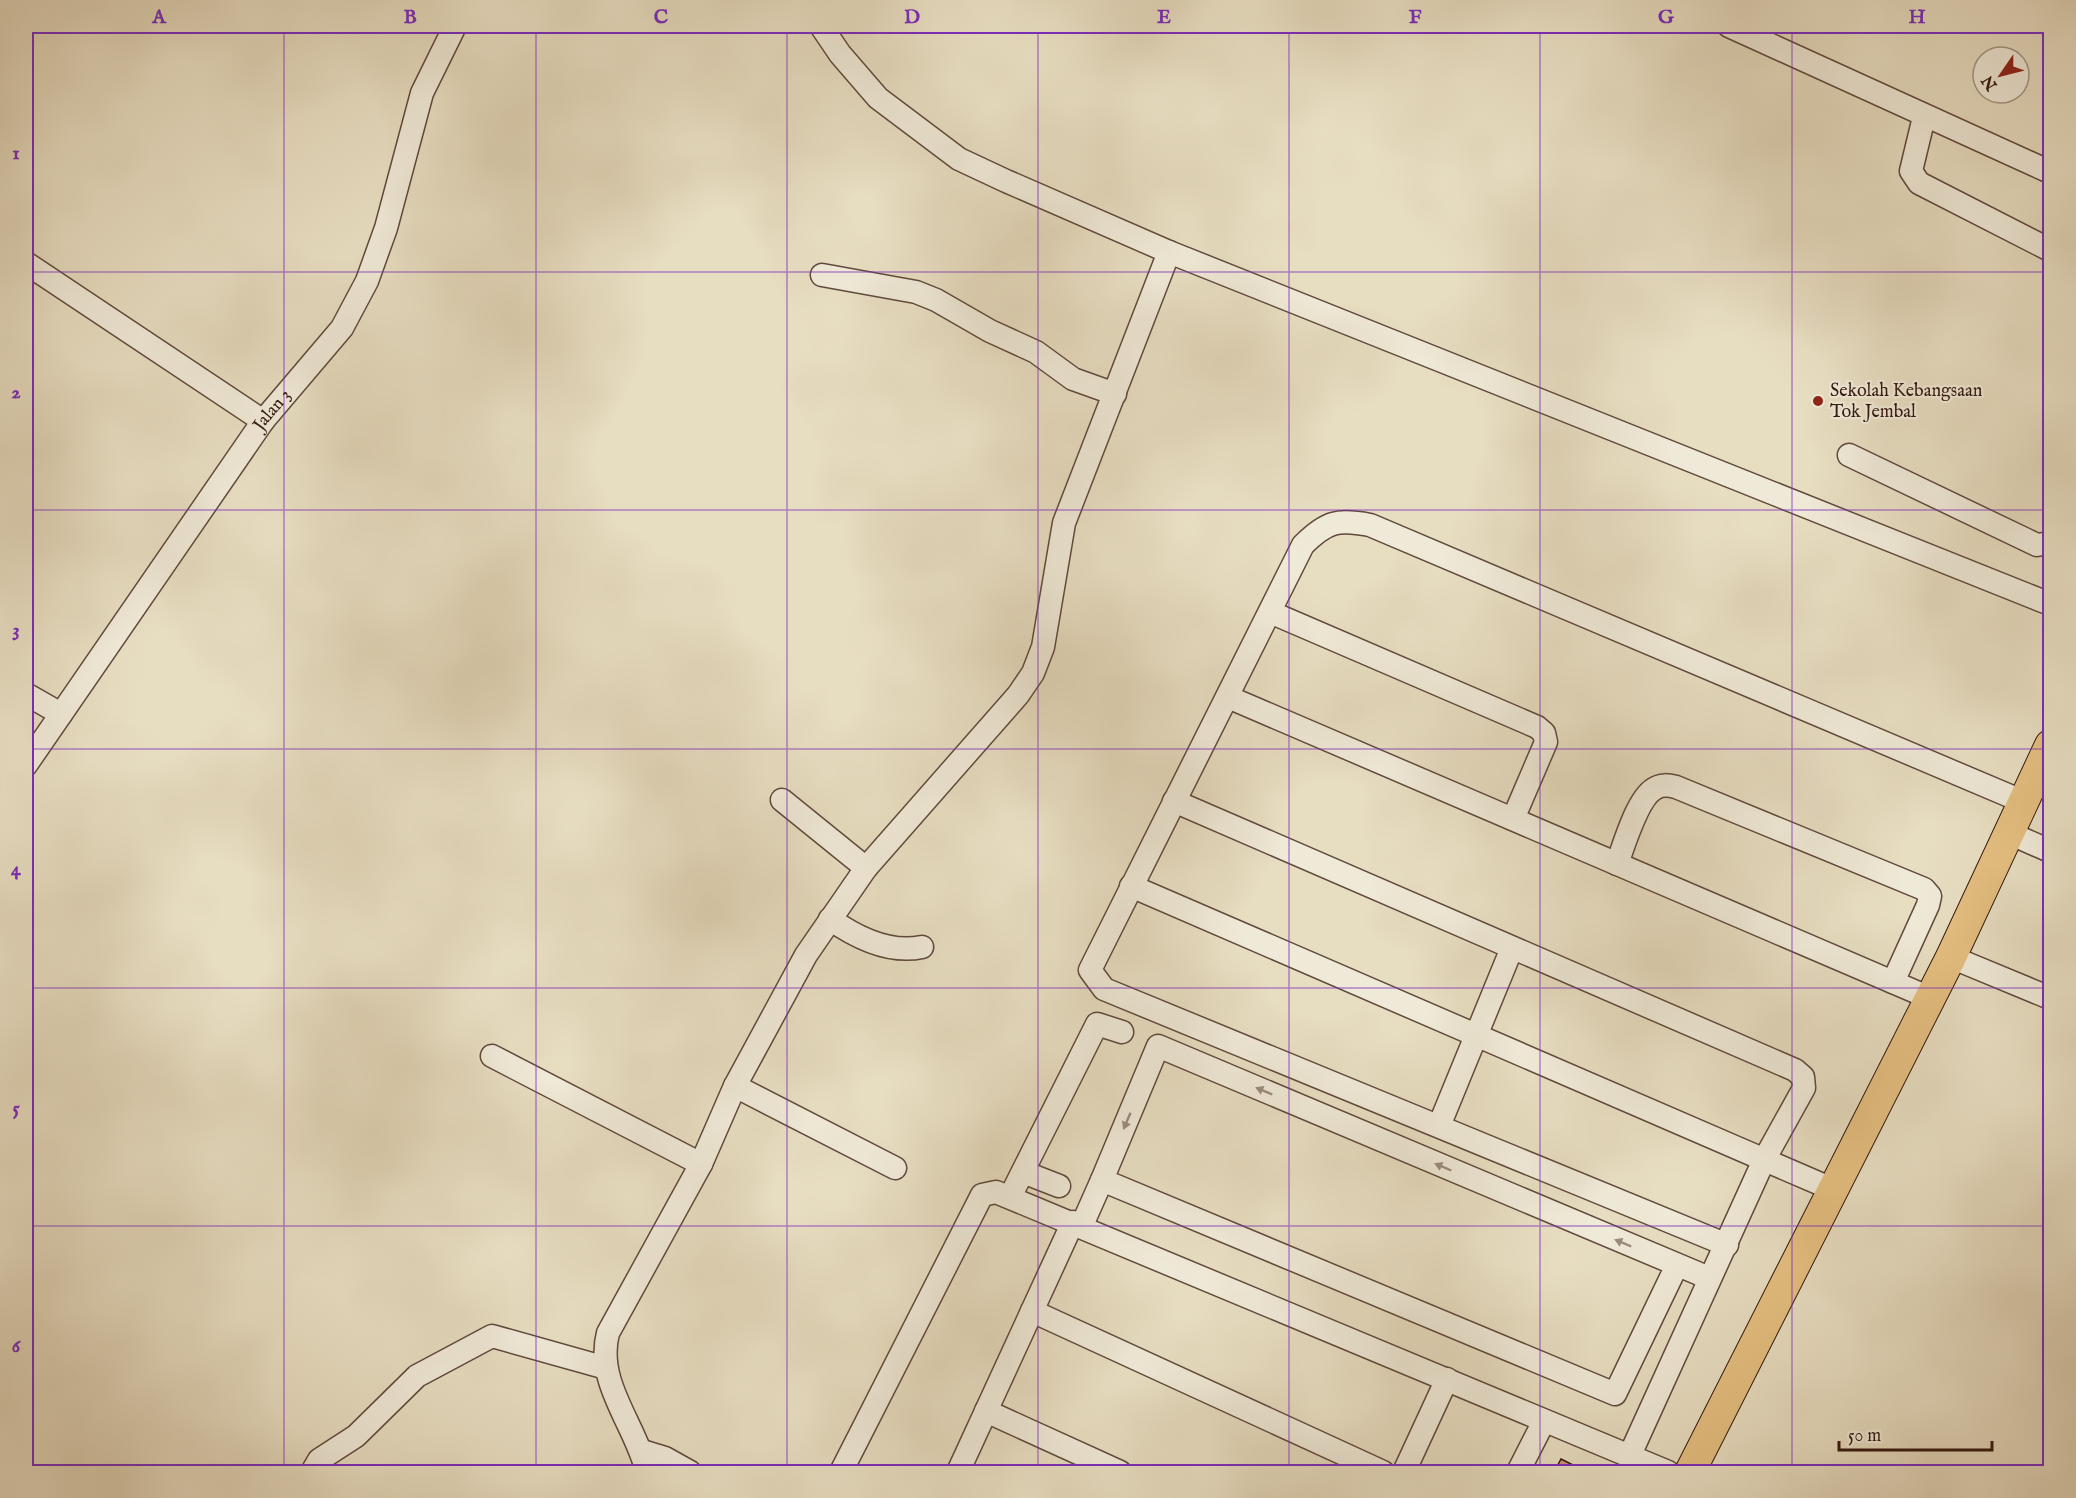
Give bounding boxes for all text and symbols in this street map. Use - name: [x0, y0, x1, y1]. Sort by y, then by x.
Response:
- text: A: [151, 5, 167, 30]
- text: B: [403, 5, 417, 30]
- text: C: [654, 5, 668, 30]
- text: D: [904, 5, 920, 30]
- text: E: [1157, 5, 1171, 30]
- text: F: [1409, 5, 1422, 30]
- text: G: [1658, 5, 1675, 30]
- text: H: [1908, 5, 1926, 30]
- north arrow: [1971, 45, 2031, 105]
- text: N: [1978, 71, 2003, 95]
- text: 1: [12, 141, 20, 166]
- text: 2: [11, 380, 21, 405]
- place label: Sekolah Kebangsaan Tok Jembal: [1830, 380, 1983, 424]
- street label: Jalan 3: [247, 385, 296, 437]
- marker: Sekolah Kebangsaan Tok Jembal: [1811, 394, 1825, 408]
- text: 3: [12, 618, 20, 643]
- text: 4: [11, 857, 22, 882]
- one-way arrow: [1254, 1086, 1272, 1096]
- text: 5: [12, 1096, 20, 1121]
- one-way arrow: [1122, 1112, 1132, 1130]
- one-way arrow: [1434, 1162, 1452, 1171]
- one-way arrow: [1614, 1238, 1631, 1247]
- text: 6: [12, 1334, 22, 1359]
- scale bar: [1839, 1414, 1992, 1452]
- text: 50 m: [1848, 1425, 1881, 1448]

